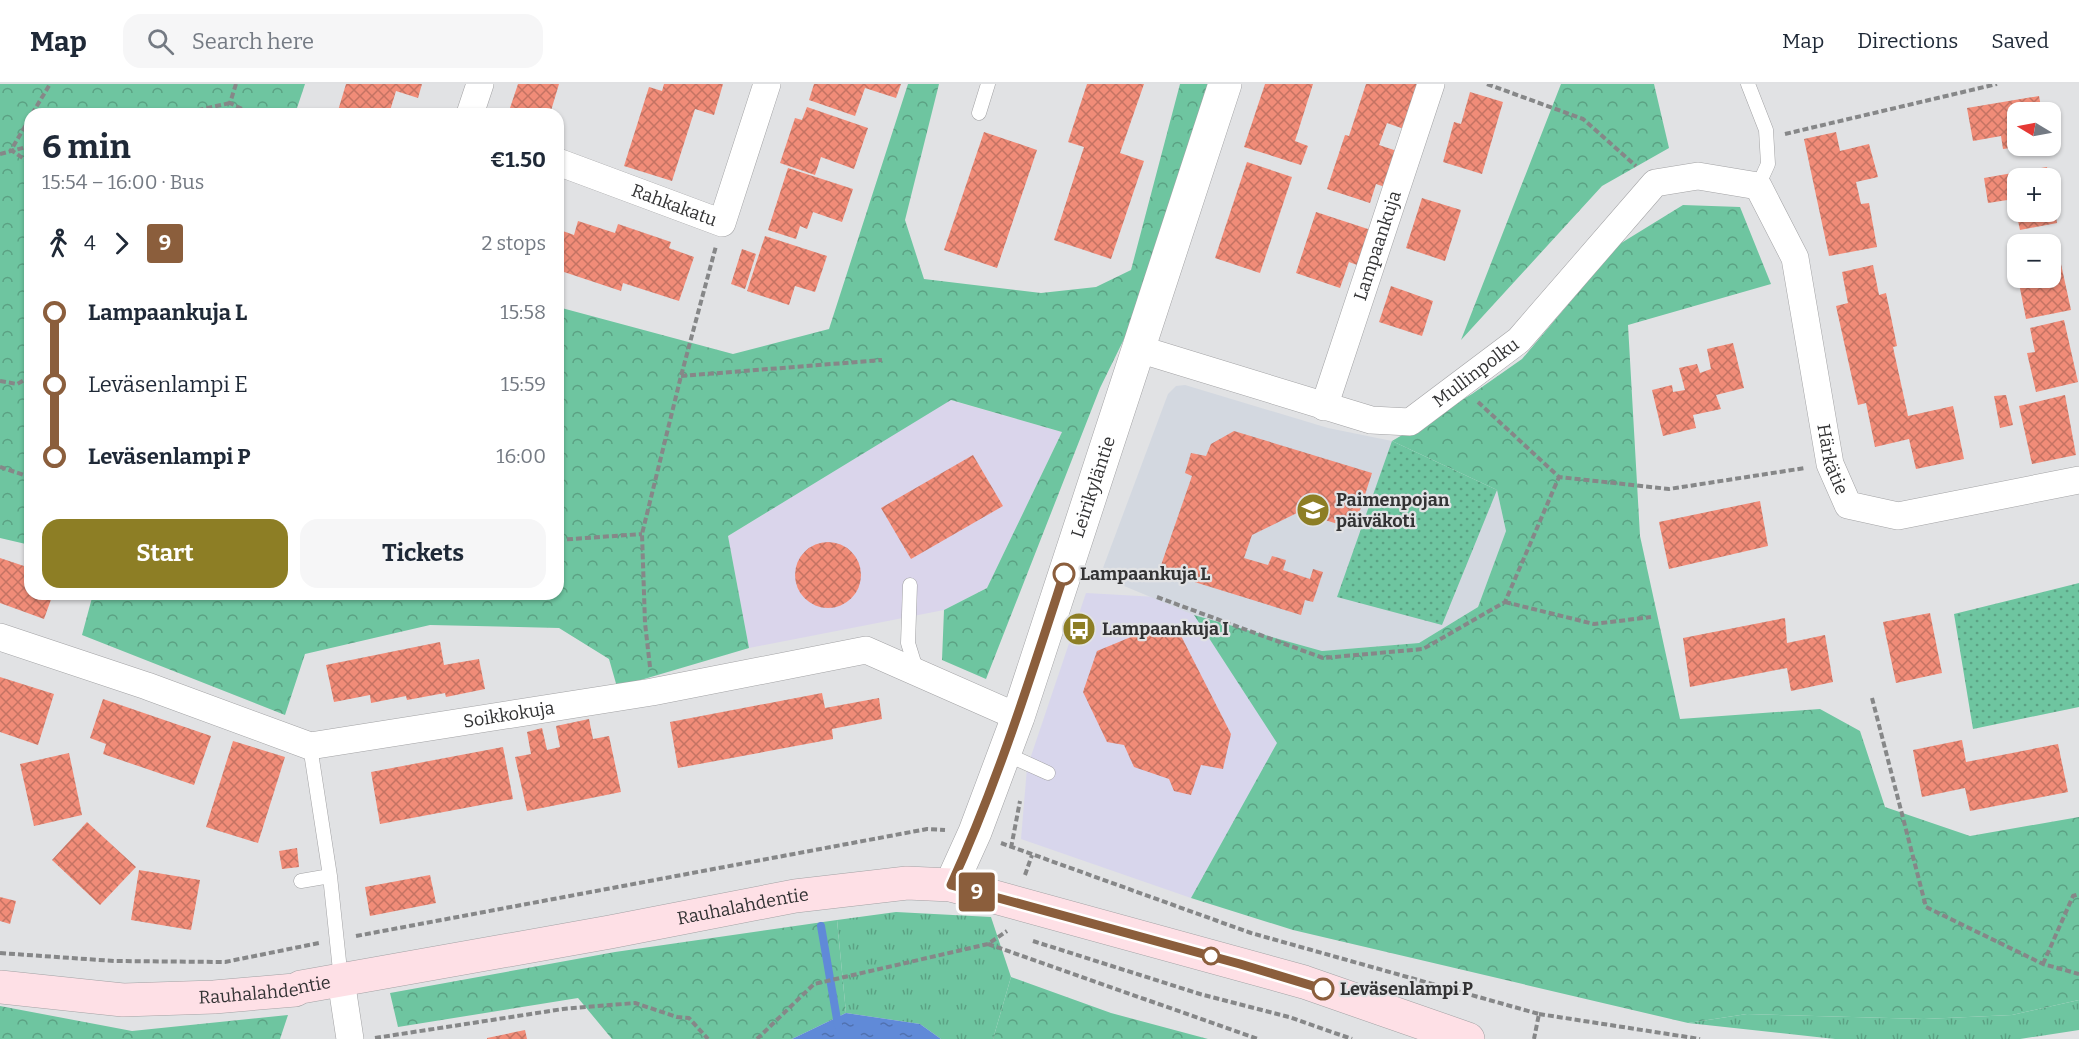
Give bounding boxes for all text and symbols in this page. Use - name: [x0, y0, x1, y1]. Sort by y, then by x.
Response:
- search box: [123, 14, 543, 68]
- text: Map: [30, 25, 87, 58]
- icon: search: [144, 25, 177, 58]
- text: Search here: [192, 28, 314, 55]
- text: Map: [1782, 28, 1824, 54]
- text: Directions: [1857, 28, 1958, 54]
- text: Saved: [1991, 28, 2049, 54]
- north arrow: [2007, 102, 2061, 156]
- map controls: [2007, 102, 2061, 288]
- text: 6 min: [42, 127, 131, 167]
- text: €1.50: [490, 146, 546, 173]
- button: +: [2007, 168, 2061, 222]
- text: 15:54 – 16:00 · Bus: [42, 170, 204, 194]
- street label: Rahkakatu: [628, 179, 720, 231]
- street label: Lampaankuja: [1349, 188, 1406, 303]
- icon: walk: [42, 227, 75, 260]
- icon: forward: [105, 227, 138, 260]
- text: 9: [159, 230, 171, 256]
- text: 4: [84, 231, 96, 255]
- text: 2 stops: [482, 231, 546, 255]
- button: −: [2007, 234, 2061, 288]
- text: Lampaankuja L: [88, 299, 247, 326]
- text: 15:58: [500, 300, 546, 324]
- street label: Mullinpolku: [1429, 333, 1523, 412]
- text: Leväsenlampi E: [88, 371, 248, 398]
- text: 15:59: [501, 372, 546, 396]
- street label: Härkätie: [1812, 422, 1853, 498]
- street label: Leirikyläntie: [1066, 433, 1120, 540]
- text: Leväsenlampi P: [88, 443, 251, 470]
- text: 16:00: [496, 444, 546, 468]
- place label: Paimenpojan päiväkoti: [1336, 489, 1450, 532]
- school or university icon: Paimenpojan päiväkoti: [1295, 492, 1331, 528]
- button: Start: [42, 519, 288, 588]
- button: Tickets: [300, 519, 546, 588]
- marker: Lampaankuja L: [1053, 563, 1075, 585]
- place label: Lampaankuja L: [1080, 563, 1210, 585]
- bus stop icon: Lampaankuja I: [1061, 611, 1097, 647]
- place label: Lampaankuja I: [1102, 618, 1229, 640]
- street label: Soikkokuja: [462, 697, 556, 733]
- line badge: 9: [958, 872, 996, 912]
- text: 9: [971, 879, 983, 905]
- street label: Rauhalahdentie: [675, 884, 810, 930]
- unlabelled marker: [1202, 947, 1220, 965]
- street label: Rauhalahdentie: [198, 971, 332, 1009]
- marker: Leväsenlampi P: [1312, 978, 1334, 1000]
- place label: Leväsenlampi P: [1340, 978, 1473, 1000]

